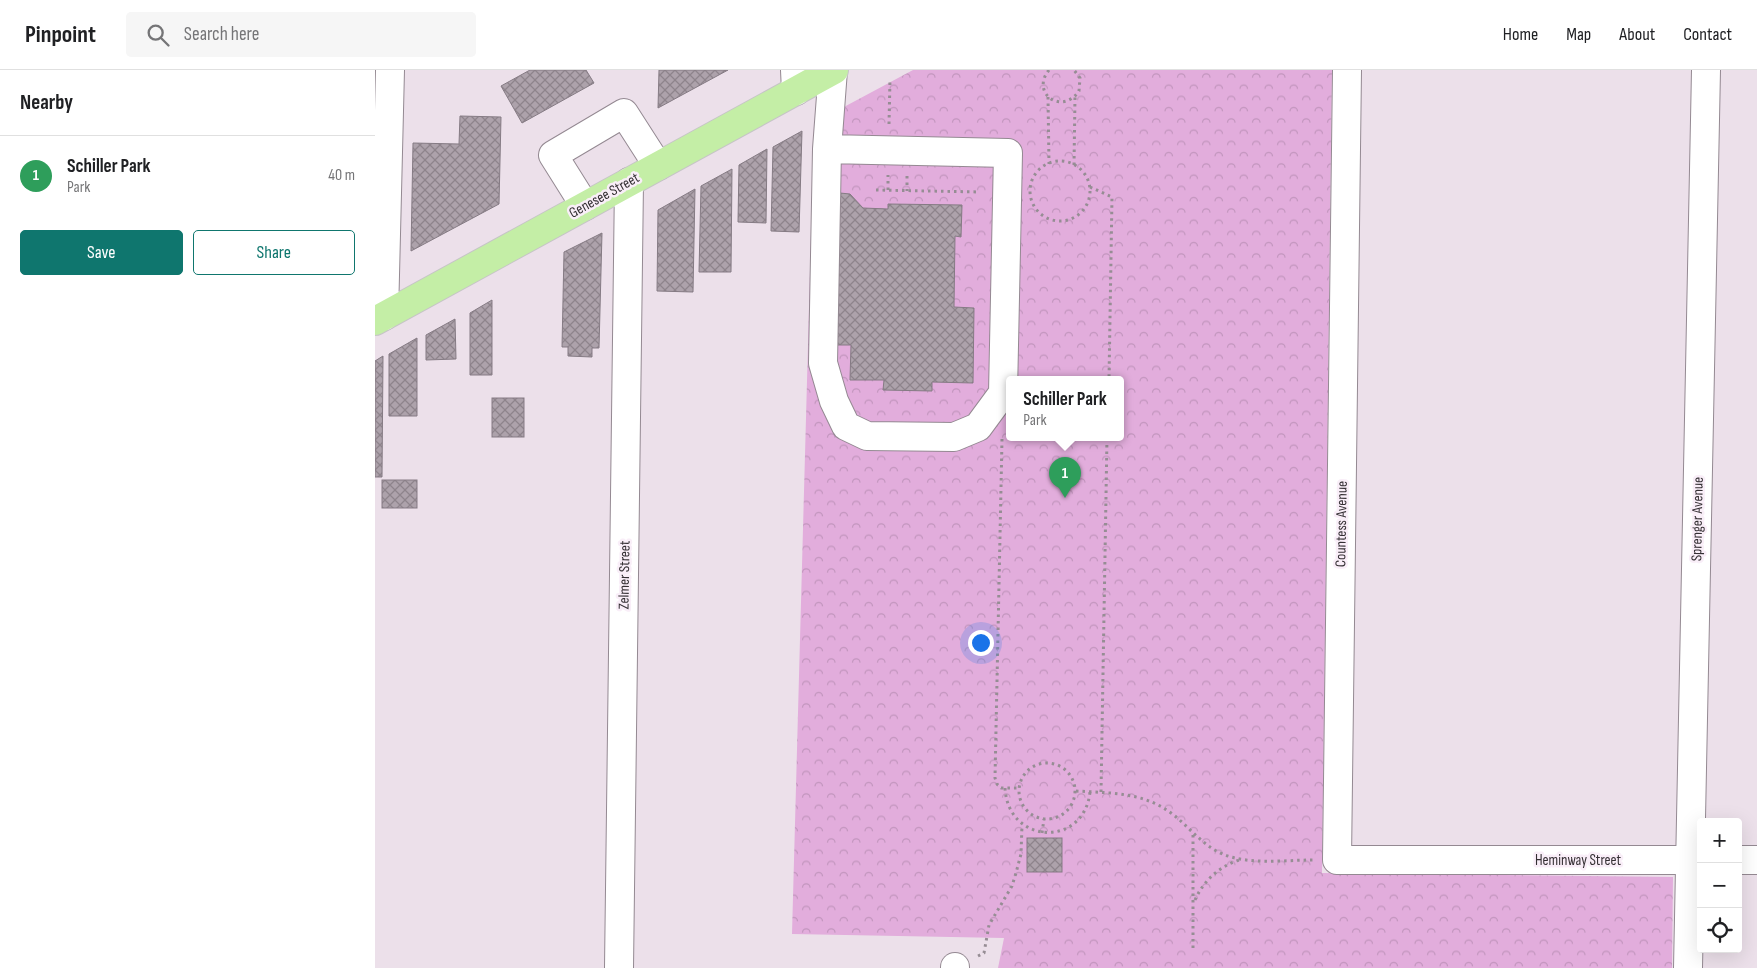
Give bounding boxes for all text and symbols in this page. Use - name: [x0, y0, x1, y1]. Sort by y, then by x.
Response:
- search box: [126, 12, 476, 57]
- text: Pinpoint: [25, 20, 96, 49]
- icon: search: [144, 21, 172, 49]
- text: Search here: [184, 23, 259, 46]
- text: Home: [1503, 24, 1538, 45]
- text: Map: [1566, 24, 1591, 45]
- text: About: [1619, 24, 1655, 45]
- text: Contact: [1683, 24, 1732, 45]
- text: Nearby: [20, 90, 73, 115]
- text: Schiller Park: [67, 155, 151, 178]
- text: 1: [33, 166, 39, 185]
- text: 40 m: [328, 166, 355, 185]
- street label: Genesee Street: [566, 168, 643, 223]
- text: Park: [67, 178, 90, 197]
- button: Save: [20, 230, 183, 275]
- button: Share: [193, 230, 355, 275]
- popup: [1006, 376, 1124, 441]
- text: Schiller Park: [1023, 388, 1107, 411]
- text: Park: [1023, 411, 1047, 430]
- pin: 1: [1049, 457, 1081, 498]
- street label: Sprenger Avenue: [1687, 477, 1708, 561]
- street label: Countess Avenue: [1331, 481, 1352, 567]
- street label: Zelmer Street: [614, 540, 635, 610]
- your location: [968, 630, 994, 656]
- map controls: [1697, 818, 1742, 953]
- button: +: [1697, 818, 1742, 863]
- street label: Heminway Street: [1535, 851, 1622, 870]
- button: −: [1697, 863, 1742, 908]
- button: locate: [1697, 908, 1742, 953]

